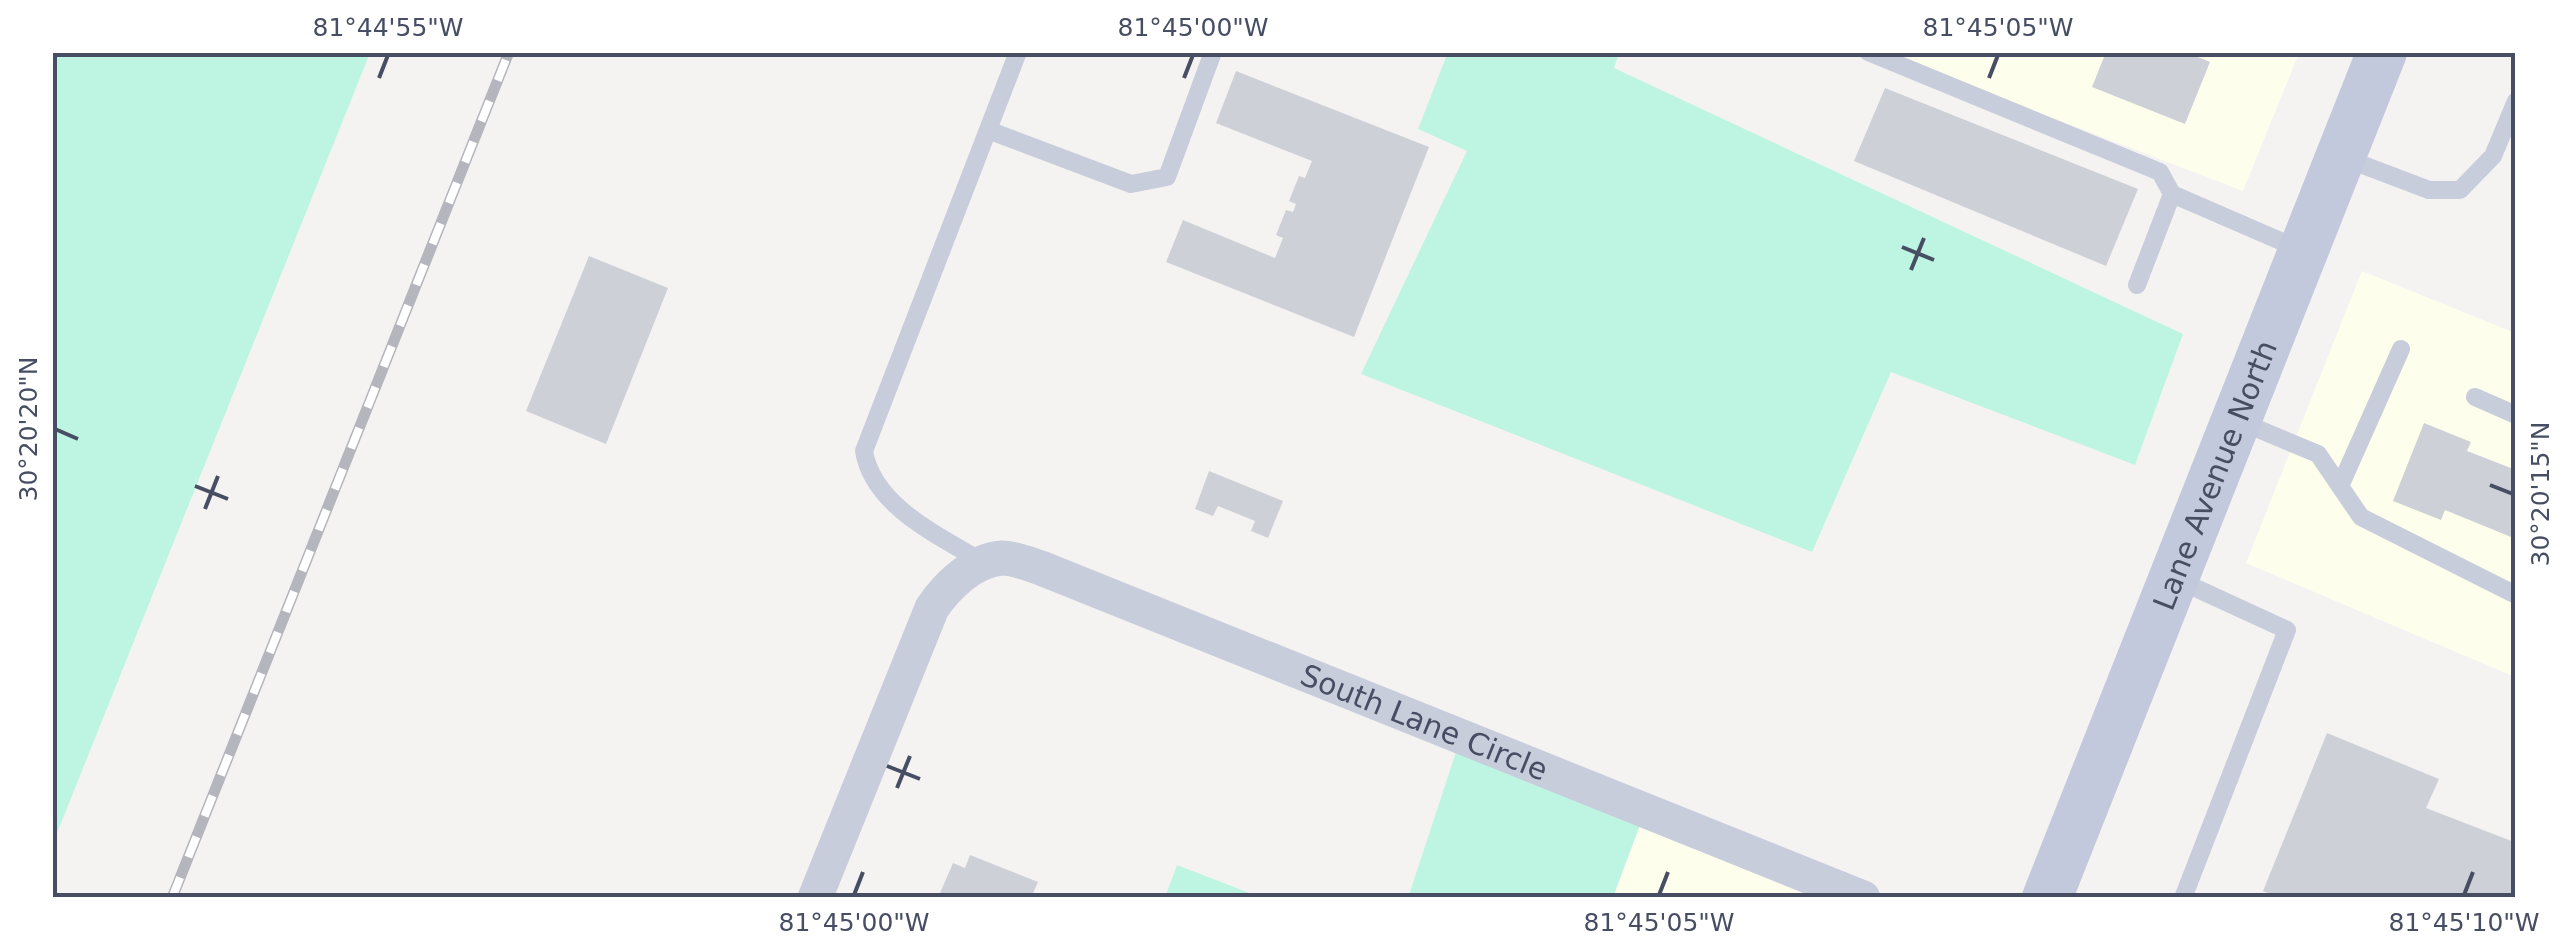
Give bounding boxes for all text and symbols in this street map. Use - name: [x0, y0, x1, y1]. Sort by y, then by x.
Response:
- text: 81°44'55"W: [312, 13, 464, 42]
- text: 81°45'00"W: [1117, 13, 1269, 42]
- text: 81°45'05"W: [1922, 13, 2074, 42]
- street label: Lane Avenue North: [2145, 335, 2284, 615]
- text: 30°20'20"N: [14, 356, 43, 502]
- text: 30°20'15"N: [2526, 421, 2555, 567]
- street label: South Lane Circle: [1296, 657, 1553, 787]
- text: 81°45'00"W: [778, 908, 930, 937]
- text: 81°45'05"W: [1583, 908, 1735, 937]
- text: 81°45'10"W: [2388, 908, 2540, 937]

